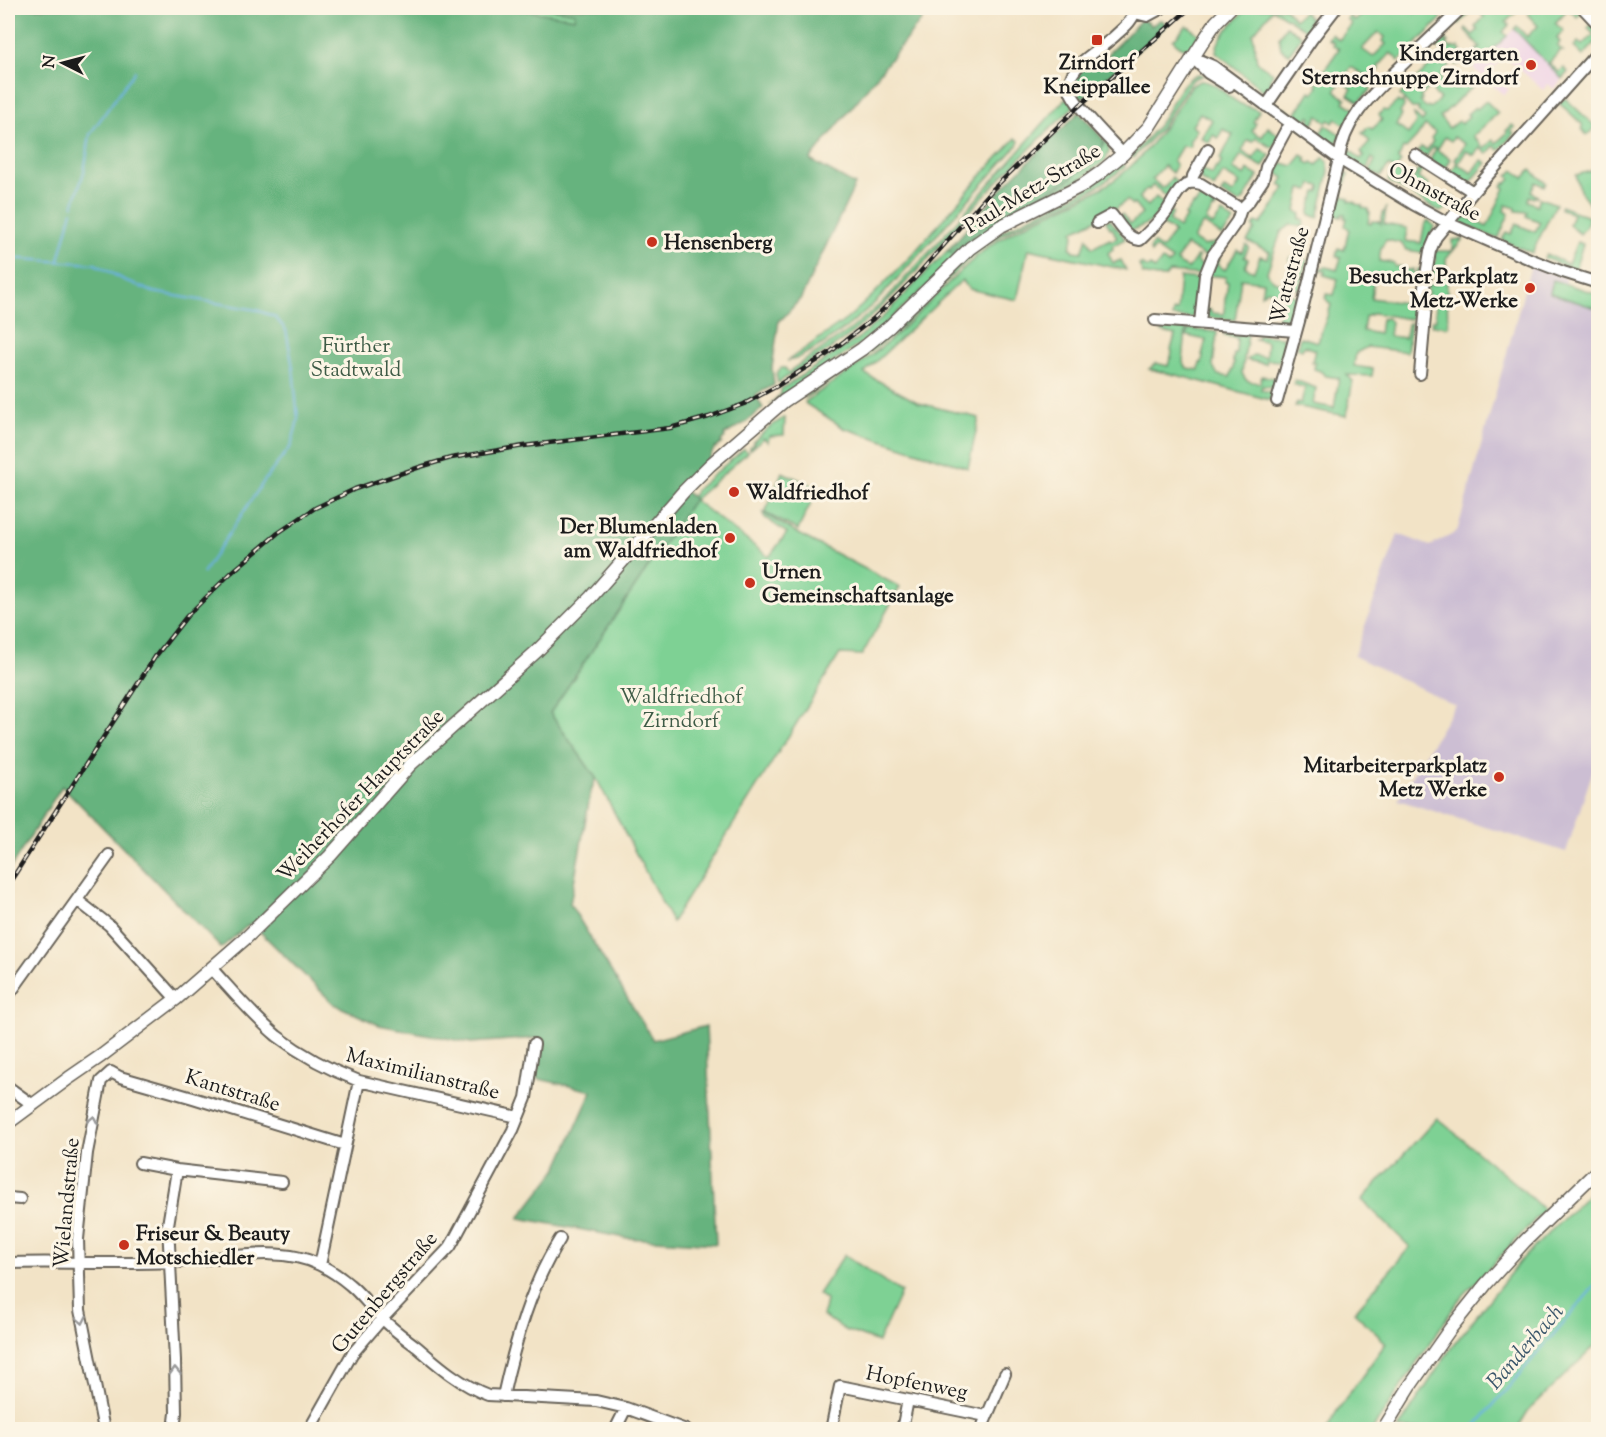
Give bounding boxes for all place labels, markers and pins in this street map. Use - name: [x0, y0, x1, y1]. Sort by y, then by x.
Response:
- marker: Zirndorf Kneippallee: [1090, 33, 1104, 47]
- place label: Kindergarten Sternschnuppe Zirndorf: [1302, 40, 1521, 94]
- place label: Zirndorf Kneippallee: [1044, 49, 1151, 103]
- marker: Kindergarten Sternschnuppe Zirndorf: [1524, 58, 1538, 72]
- place label: Hensenberg: [664, 229, 773, 259]
- marker: Hensenberg: [645, 235, 659, 249]
- place label: Besucher Parkplatz Metz-Werke: [1349, 263, 1518, 317]
- marker: Besucher Parkplatz Metz-Werke: [1523, 281, 1537, 295]
- place label: Waldfriedhof: [746, 479, 871, 509]
- marker: Waldfriedhof: [727, 485, 741, 499]
- place label: Der Blumenladen am Waldfriedhof: [560, 513, 720, 567]
- marker: Der Blumenladen am Waldfriedhof: [723, 531, 737, 545]
- place label: Urnen Gemeinschaftsanlage: [762, 558, 954, 612]
- marker: Urnen Gemeinschaftsanlage: [743, 576, 757, 590]
- place label: Mitarbeiterparkplatz Metz Werke: [1304, 752, 1487, 806]
- marker: Mitarbeiterparkplatz Metz Werke: [1492, 770, 1506, 784]
- place label: Friseur & Beauty Motschiedler: [136, 1220, 291, 1274]
- marker: Friseur & Beauty Motschiedler: [117, 1238, 131, 1252]

